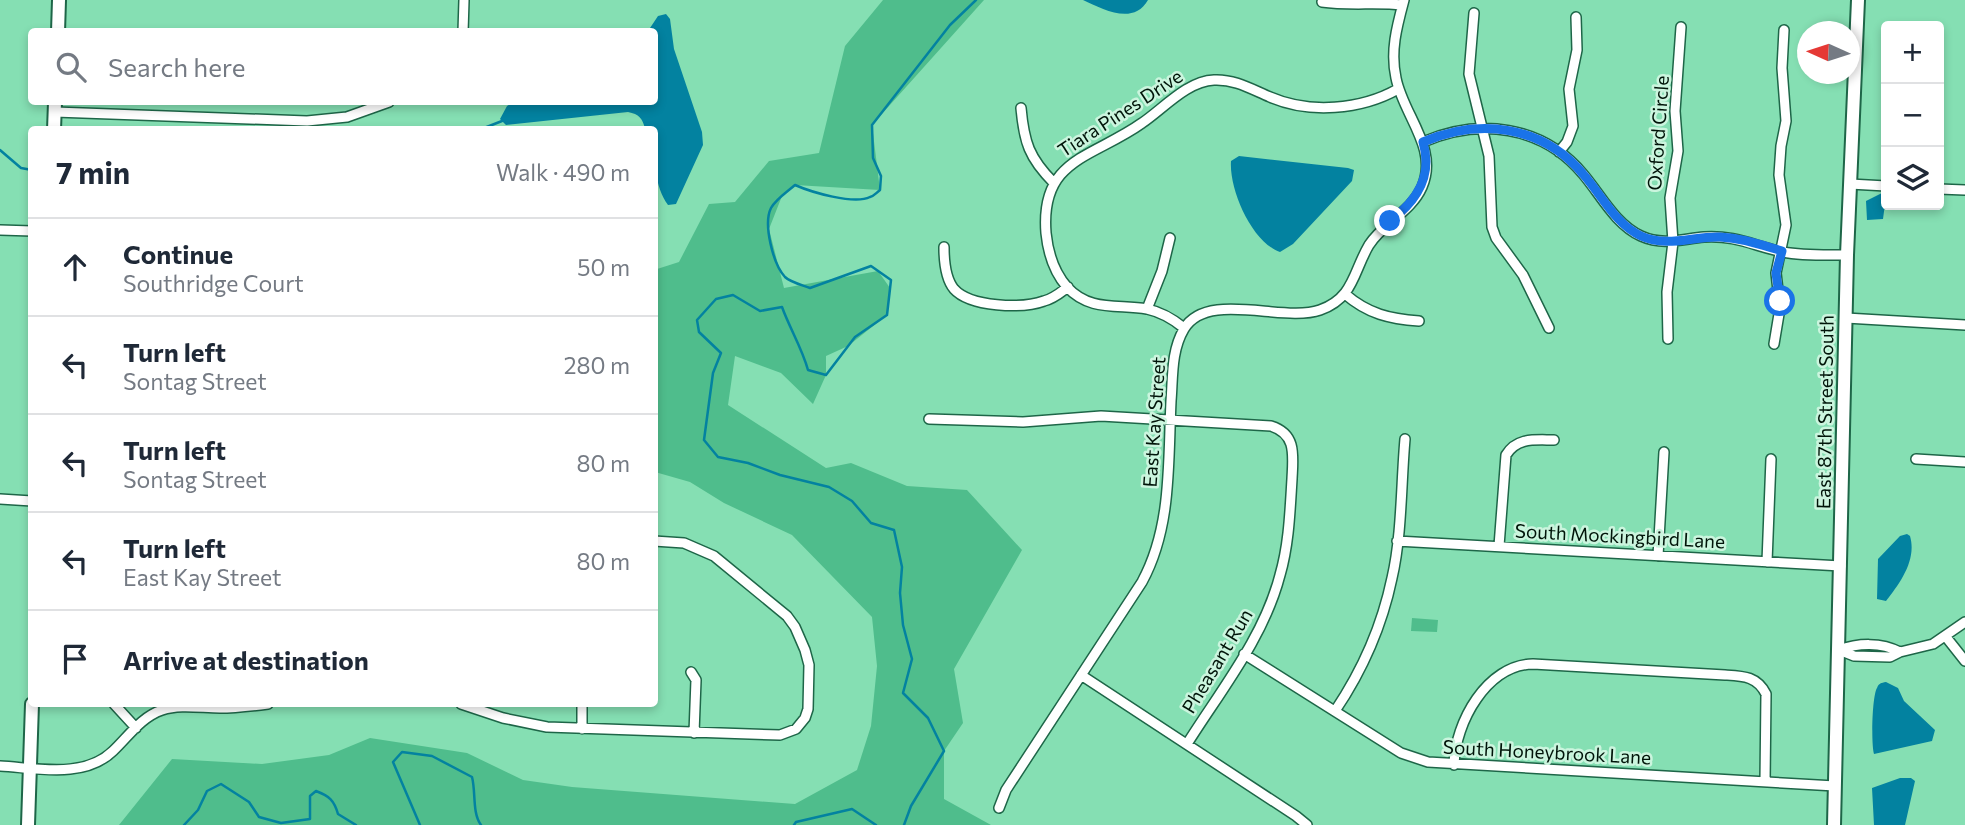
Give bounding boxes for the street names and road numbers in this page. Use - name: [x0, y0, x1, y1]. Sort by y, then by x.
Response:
- street label: Tiara Pines Drive: [1053, 64, 1186, 161]
- street label: Oxford Circle: [1642, 75, 1673, 191]
- street label: East 87th Street South: [1811, 315, 1838, 509]
- street label: East Kay Street: [1137, 356, 1170, 488]
- street label: South Mockingbird Lane: [1514, 519, 1726, 552]
- street label: Pheasant Run: [1176, 604, 1257, 717]
- street label: South Honeybrook Lane: [1442, 735, 1652, 768]

